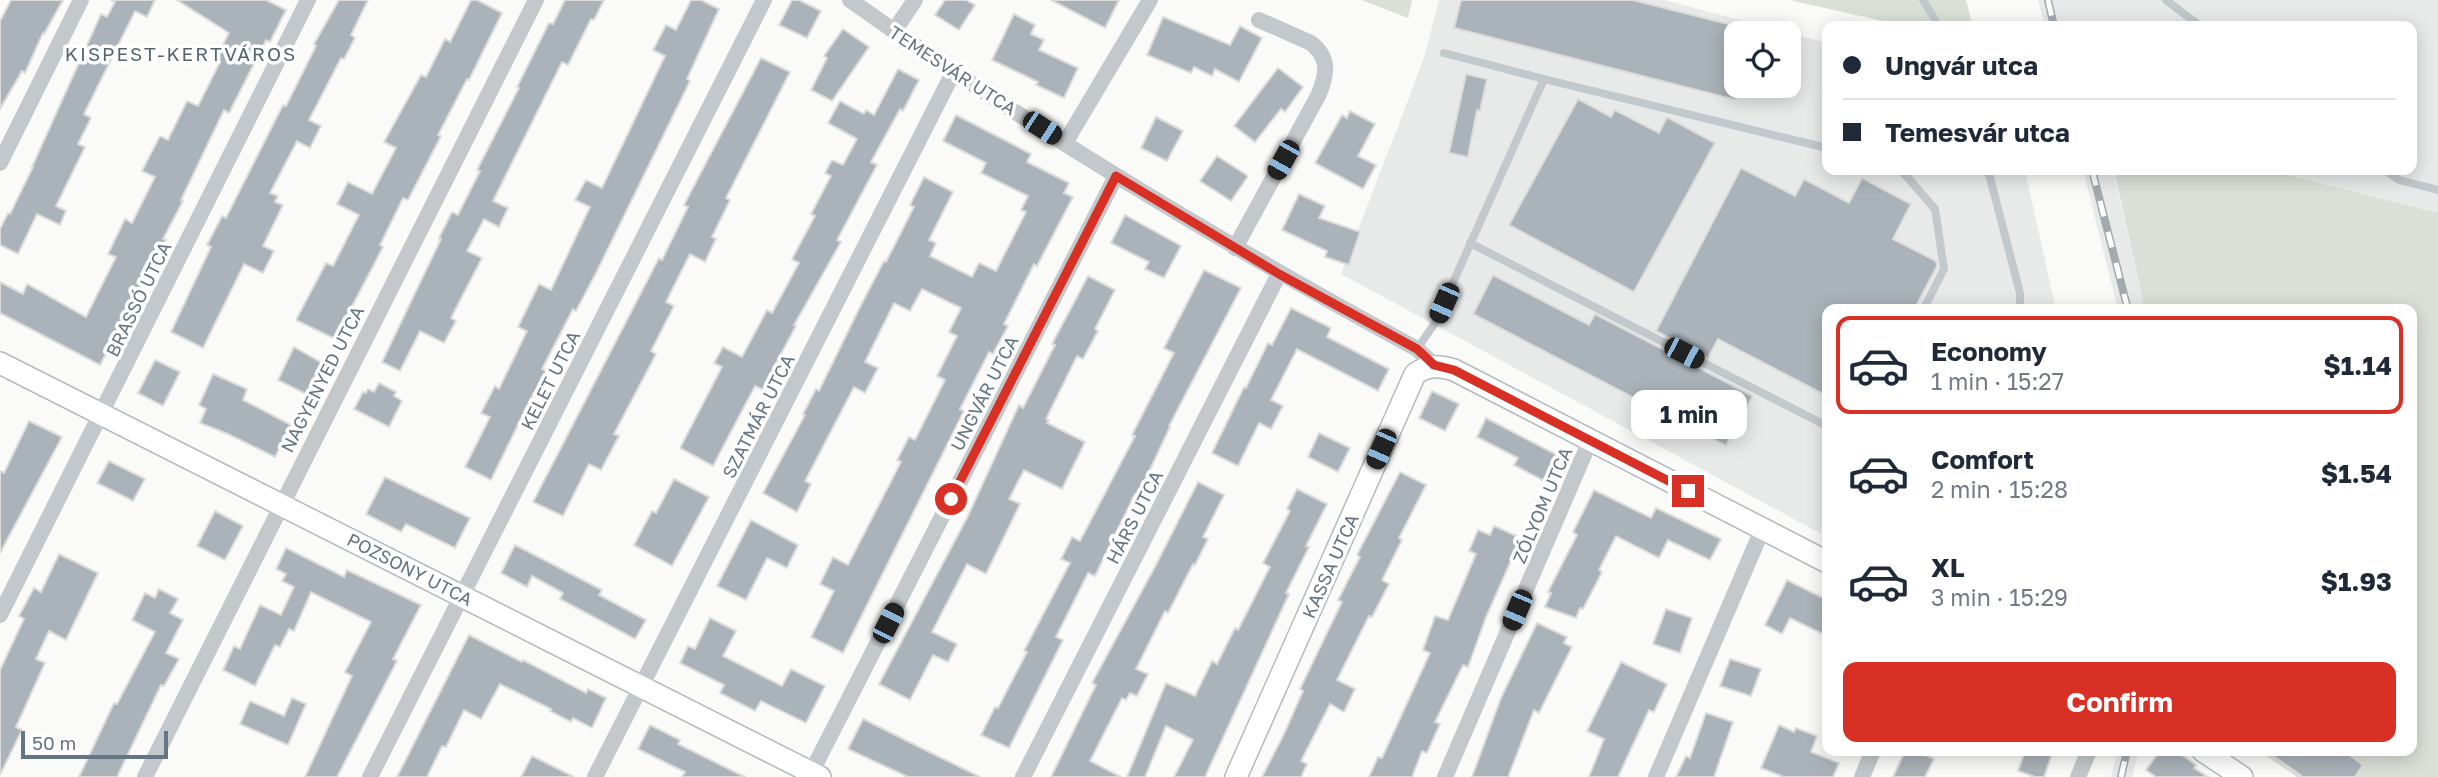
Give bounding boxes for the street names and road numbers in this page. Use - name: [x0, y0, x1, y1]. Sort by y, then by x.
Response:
- street label: TEMESVÁR UTCA: [885, 21, 1021, 119]
- street label: BRASSÓ UTCA: [101, 238, 175, 360]
- street label: NAGYENYED UTCA: [276, 302, 368, 456]
- street label: KELET UTCA: [516, 327, 584, 433]
- street label: UNGVÁR UTCA: [946, 332, 1022, 454]
- street label: SZATMÁR UTCA: [717, 350, 799, 482]
- street label: ZÓLYOM UTCA: [1508, 444, 1576, 566]
- street label: HÁRS UTCA: [1101, 467, 1167, 567]
- street label: KASSA UTCA: [1297, 510, 1363, 622]
- street label: POZSONY UTCA: [344, 528, 476, 610]

